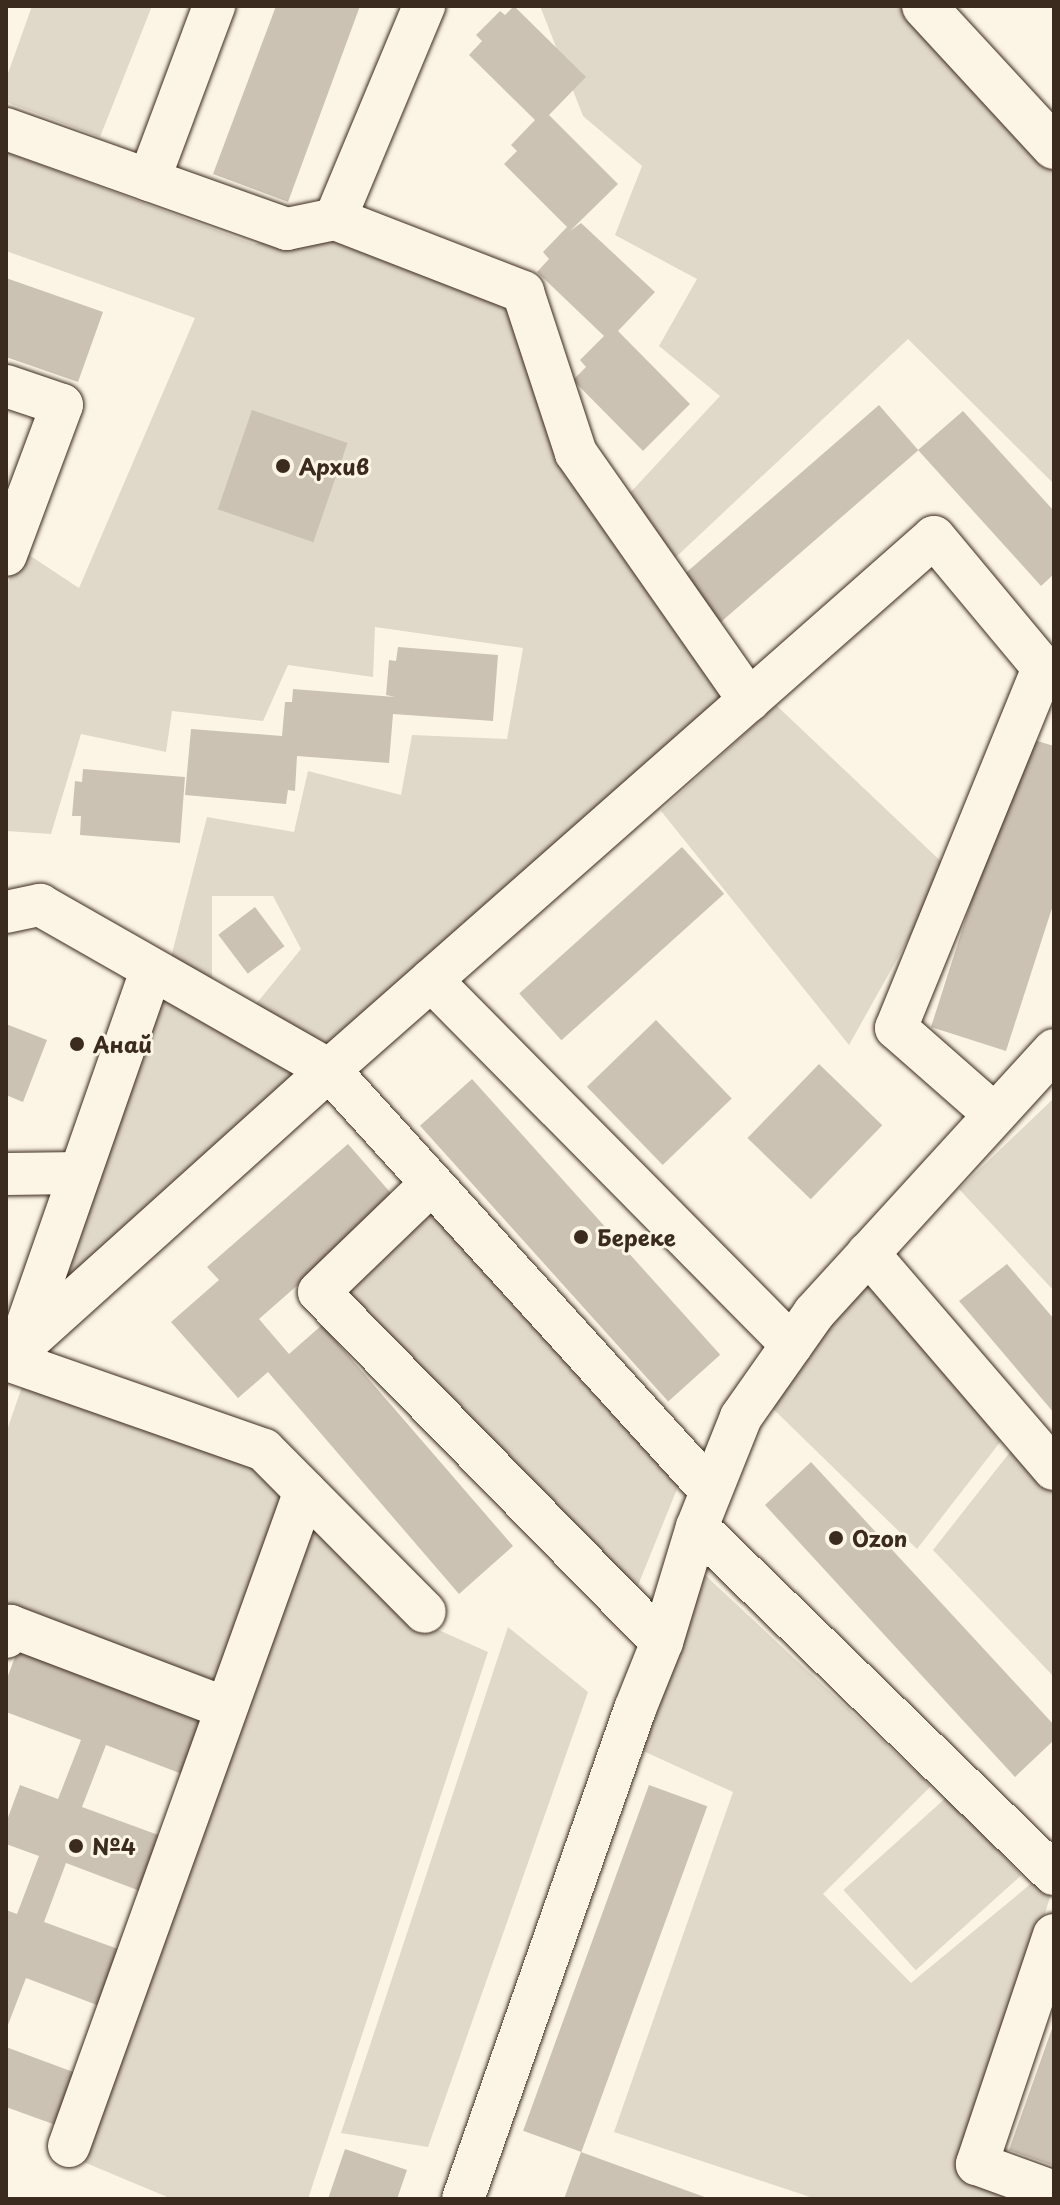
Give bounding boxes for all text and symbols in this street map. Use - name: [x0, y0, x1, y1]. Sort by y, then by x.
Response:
- place label: Архив: [299, 453, 369, 479]
- marker: Архив: [274, 457, 292, 475]
- place label: Анай: [93, 1031, 152, 1057]
- marker: Анай: [68, 1035, 86, 1053]
- place label: Береке: [597, 1224, 676, 1250]
- marker: Береке: [572, 1228, 590, 1246]
- place label: Ozon: [852, 1525, 907, 1551]
- marker: Ozon: [827, 1529, 845, 1547]
- place label: №4: [92, 1833, 136, 1859]
- marker: №4: [67, 1837, 85, 1855]

